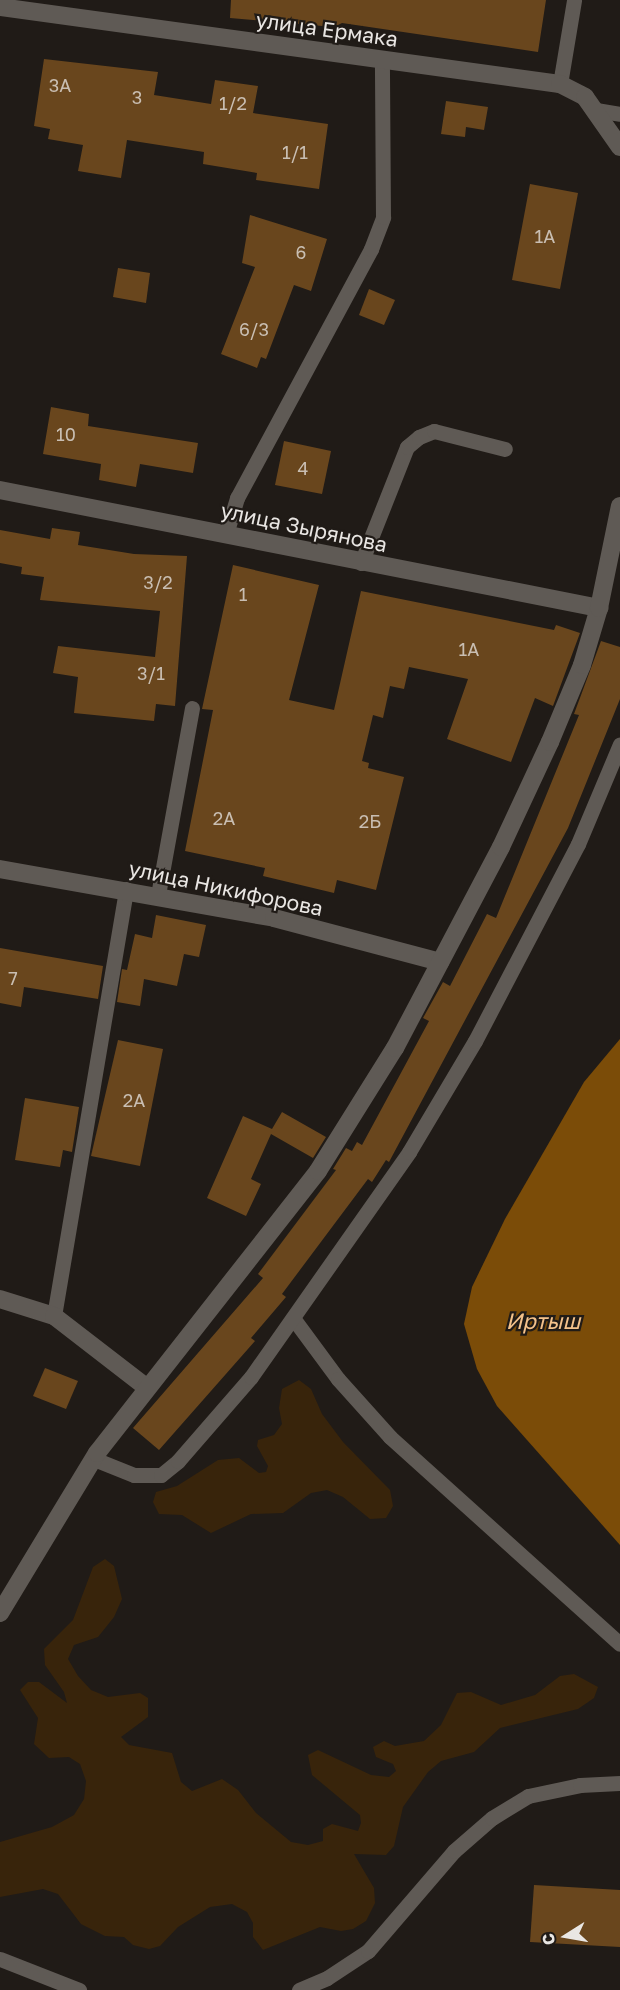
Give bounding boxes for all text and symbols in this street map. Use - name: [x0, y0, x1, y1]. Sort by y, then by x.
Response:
- street label: улица Ермака: [254, 7, 400, 51]
- house number: 3А: [49, 74, 71, 96]
- house number: 3: [132, 86, 142, 108]
- house number: 1/2: [219, 92, 247, 114]
- house number: 1/1: [282, 141, 308, 163]
- house number: 1А: [535, 225, 555, 247]
- house number: 6: [296, 241, 306, 263]
- house number: 6/3: [239, 318, 269, 340]
- house number: 10: [56, 423, 76, 445]
- house number: 4: [298, 457, 308, 479]
- street label: улица Зырянова: [218, 497, 390, 557]
- house number: 3/2: [143, 571, 173, 593]
- house number: 1: [239, 583, 247, 605]
- house number: 1А: [459, 638, 479, 660]
- house number: 3/1: [137, 662, 165, 684]
- house number: 2А: [213, 807, 235, 829]
- house number: 2Б: [359, 810, 381, 832]
- street label: улица Никифорова: [127, 855, 325, 921]
- house number: 7: [8, 967, 18, 989]
- house number: 2А: [123, 1089, 145, 1111]
- water label: Иртыш: [506, 1308, 580, 1334]
- north arrow: [536, 1906, 596, 1966]
- text: С: [537, 1932, 559, 1947]

